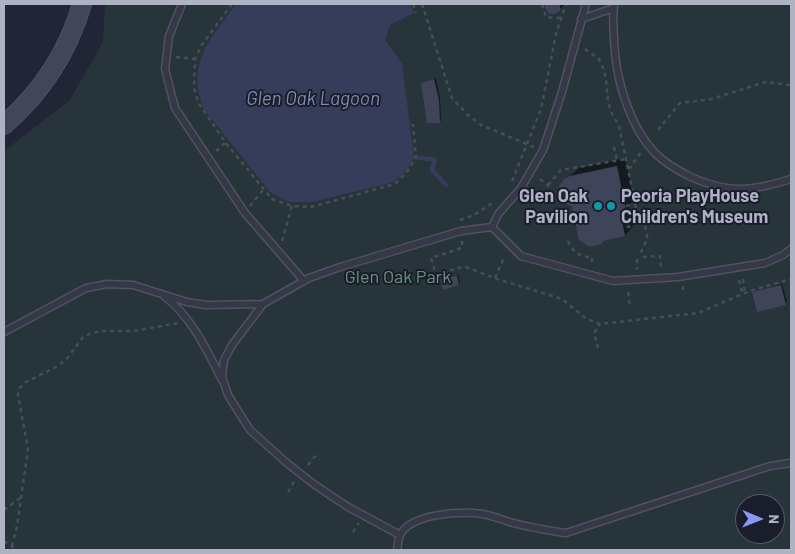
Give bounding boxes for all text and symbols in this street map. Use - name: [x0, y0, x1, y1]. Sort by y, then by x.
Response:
- water label: Glen Oak Lagoon: [246, 88, 380, 110]
- place label: Glen Oak Pavilion: [519, 185, 588, 228]
- place label: Peoria PlayHouse Children's Museum: [621, 185, 768, 228]
- marker: Glen Oak Pavilion: [592, 200, 604, 212]
- marker: Peoria PlayHouse Children's Museum: [605, 200, 617, 212]
- park label: Glen Oak Park: [345, 266, 451, 288]
- north arrow: [735, 494, 785, 544]
- text: N: [766, 514, 783, 524]

